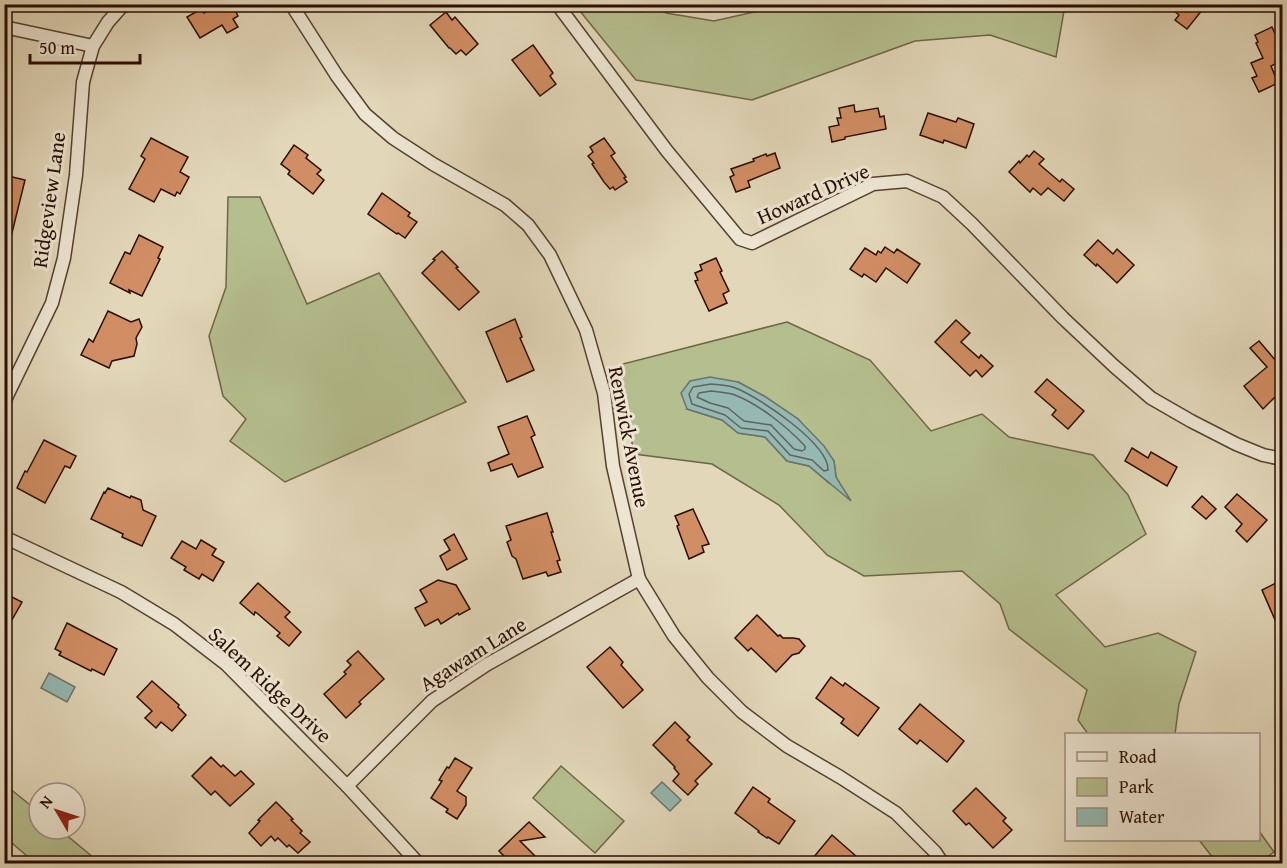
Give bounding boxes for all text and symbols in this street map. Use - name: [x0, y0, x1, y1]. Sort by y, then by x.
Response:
- scale bar: [30, 27, 140, 65]
- text: 50 m: [39, 34, 75, 61]
- street label: Ridgeview Lane: [24, 130, 73, 270]
- street label: Howard Drive: [752, 155, 874, 232]
- street label: Renwick Avenue: [601, 364, 658, 510]
- street label: Agawam Lane: [413, 608, 532, 699]
- street label: Salem Ridge Drive: [202, 619, 339, 750]
- legend: [1065, 733, 1260, 841]
- text: Road: [1119, 743, 1157, 770]
- text: Park: [1119, 773, 1155, 800]
- north arrow: [27, 781, 87, 841]
- text: N: [33, 790, 58, 813]
- text: Water: [1119, 803, 1165, 830]

